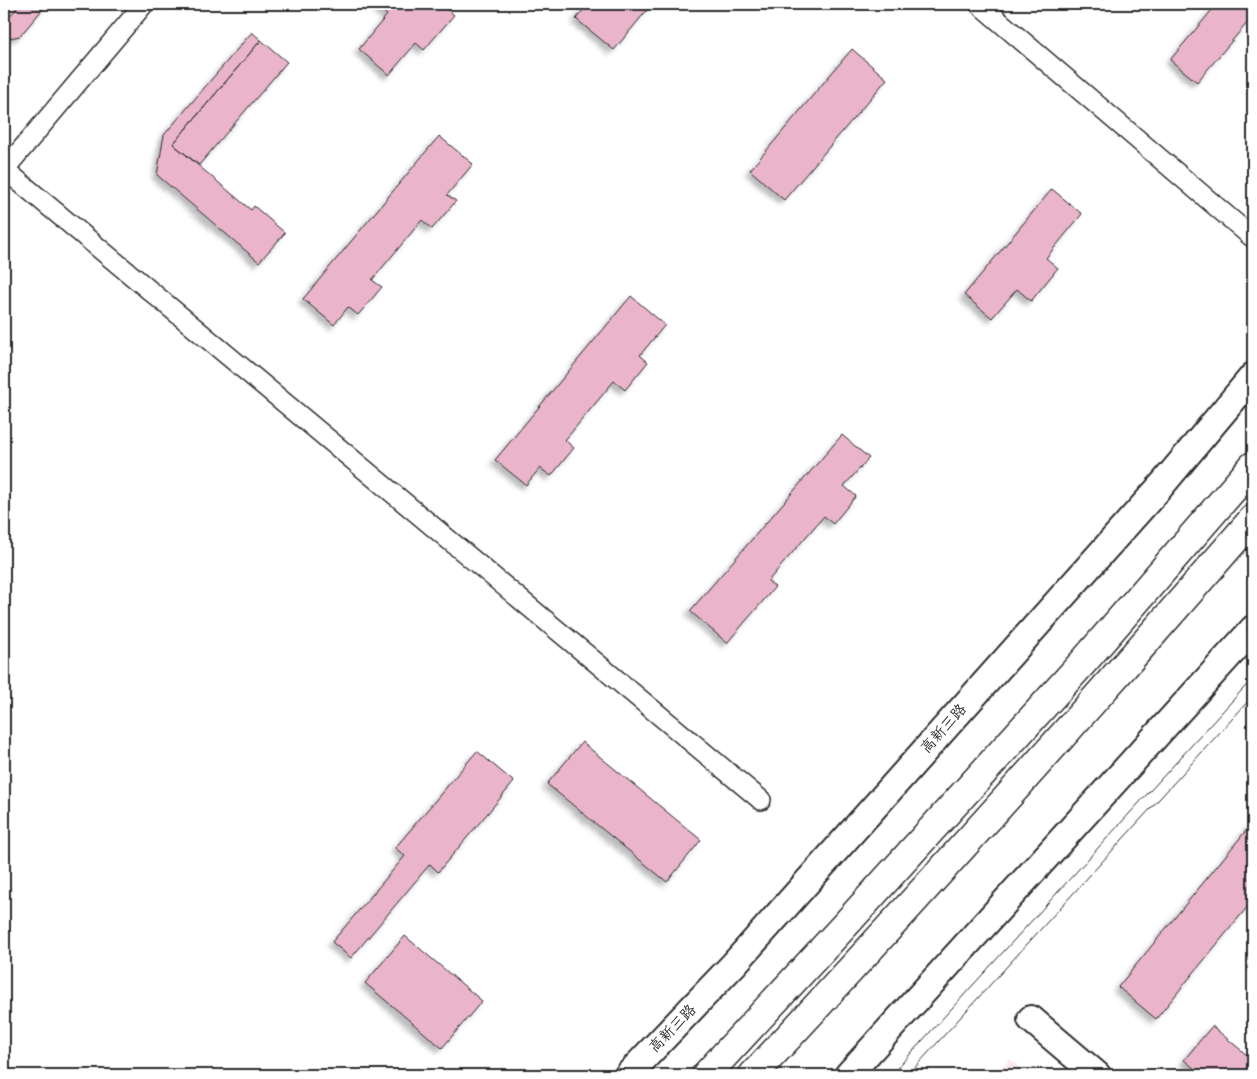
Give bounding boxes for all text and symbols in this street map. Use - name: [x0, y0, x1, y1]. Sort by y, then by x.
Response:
- street label: 高新三路: [916, 700, 972, 758]
- street label: 高新三路: [645, 1000, 701, 1058]

